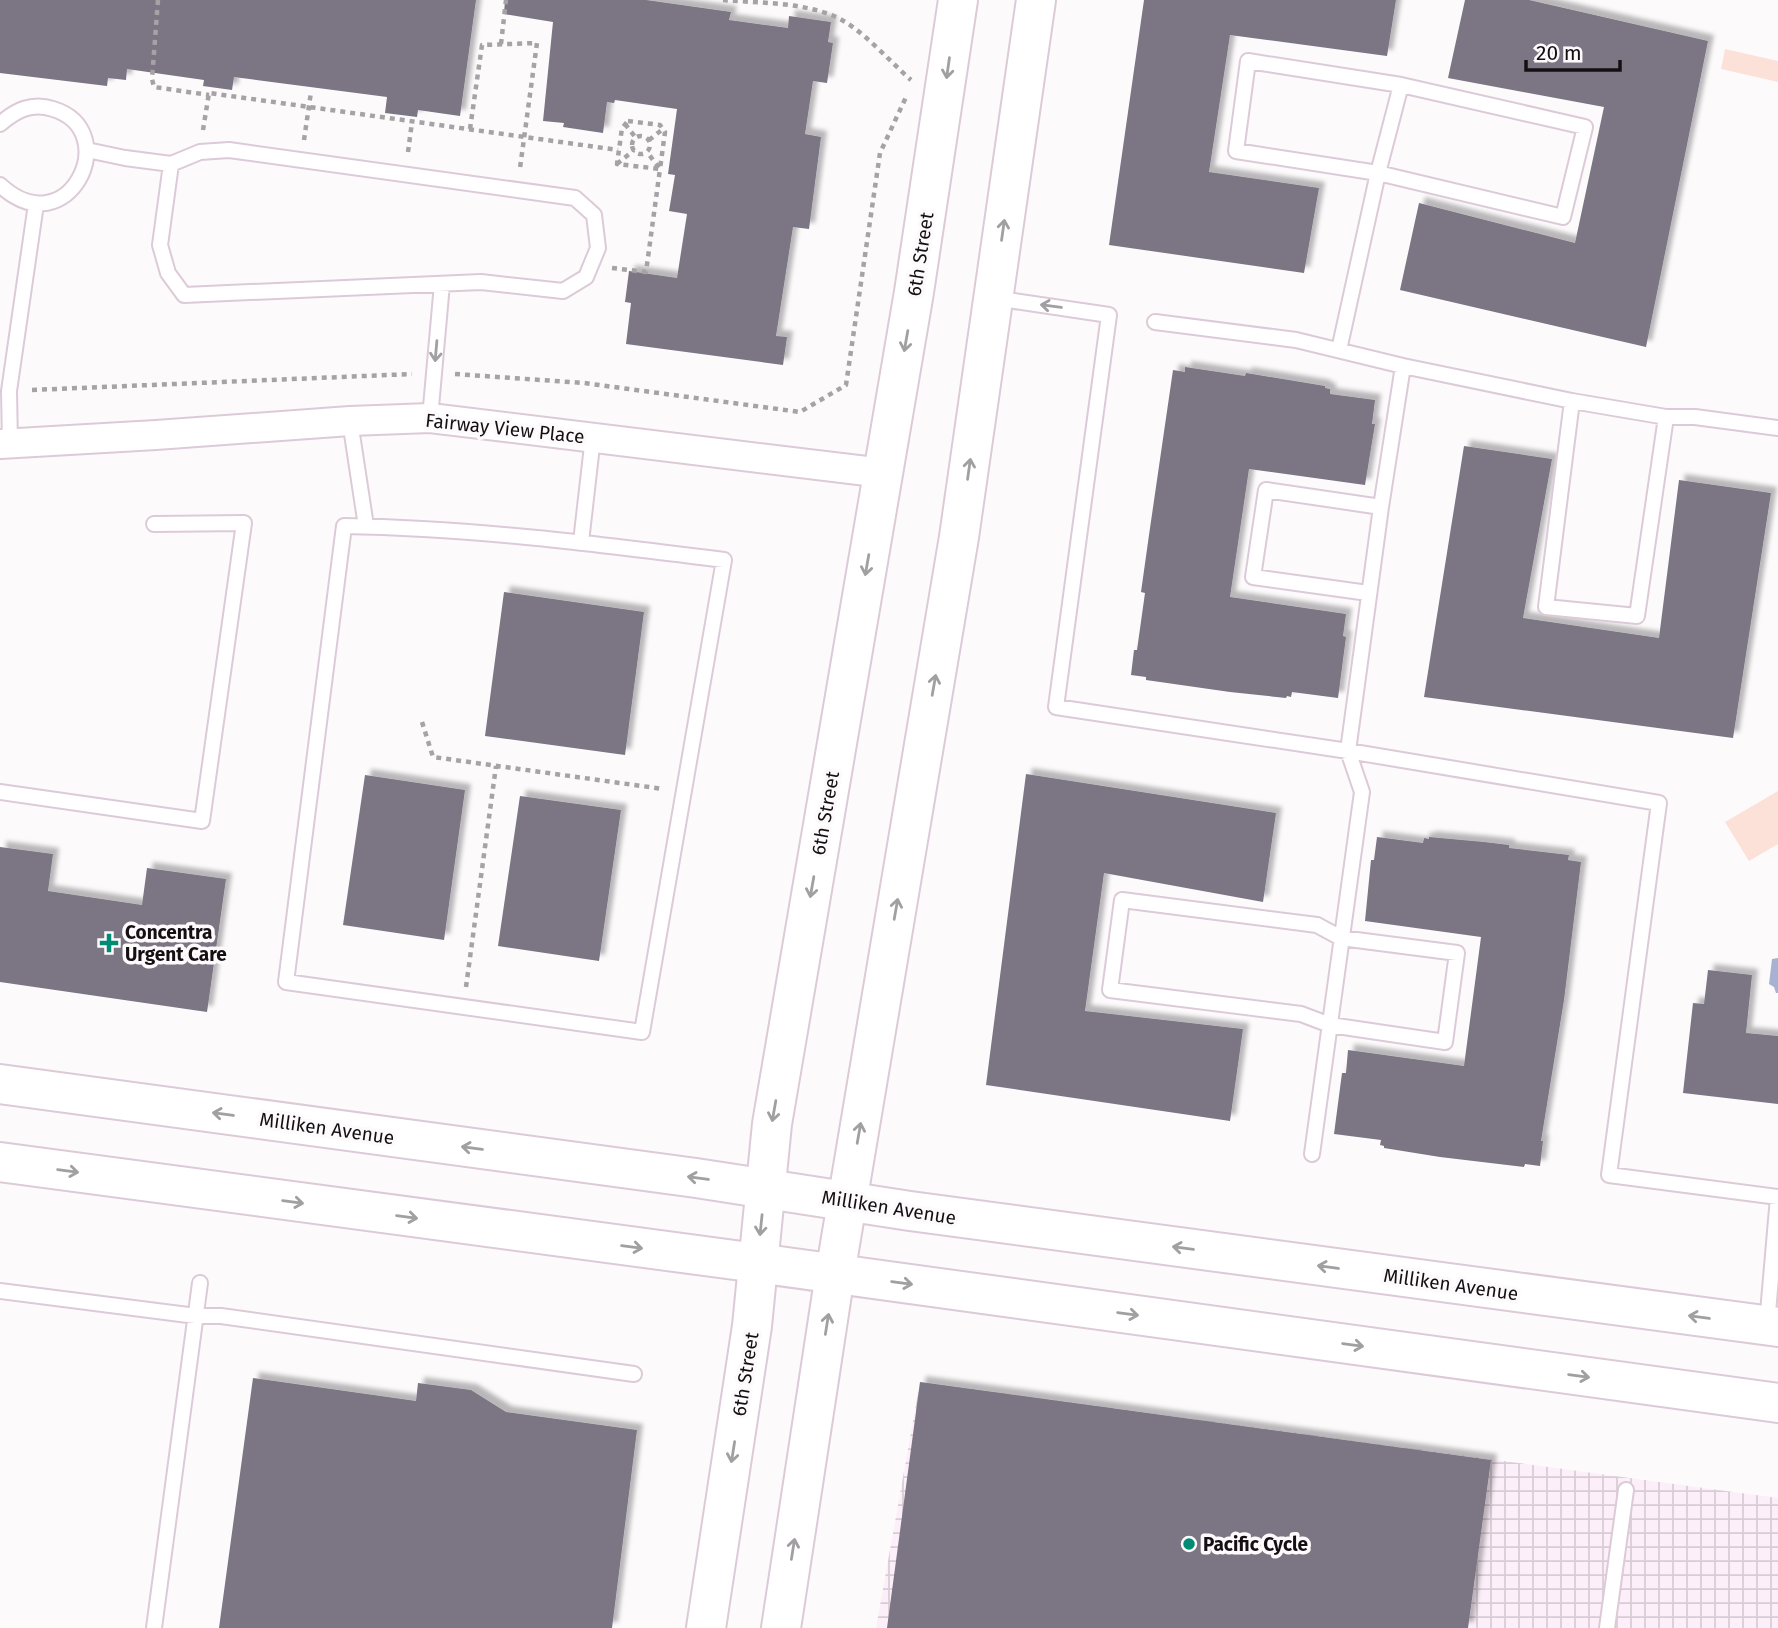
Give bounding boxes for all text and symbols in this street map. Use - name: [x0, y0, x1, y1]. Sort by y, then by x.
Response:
- scale bar: [1526, 28, 1620, 72]
- text: 20 m: [1536, 40, 1582, 66]
- one-way arrow: [942, 56, 955, 78]
- street label: 6th Street: [903, 210, 938, 298]
- one-way arrow: [997, 219, 1010, 242]
- one-way arrow: [1040, 299, 1063, 312]
- one-way arrow: [899, 329, 912, 352]
- one-way arrow: [429, 339, 442, 362]
- street label: Fairway View Place: [424, 409, 586, 448]
- one-way arrow: [962, 458, 975, 481]
- one-way arrow: [860, 553, 874, 576]
- one-way arrow: [928, 674, 941, 696]
- street label: 6th Street: [807, 769, 844, 857]
- one-way arrow: [805, 875, 819, 897]
- one-way arrow: [890, 898, 903, 921]
- place label: Concentra Urgent Care: [125, 921, 227, 966]
- marker: Concentra Urgent Care: [99, 933, 119, 953]
- one-way arrow: [767, 1099, 780, 1122]
- one-way arrow: [212, 1107, 234, 1120]
- street label: Milliken Avenue: [258, 1108, 396, 1149]
- one-way arrow: [853, 1122, 866, 1145]
- one-way arrow: [461, 1141, 484, 1154]
- one-way arrow: [56, 1165, 78, 1178]
- one-way arrow: [687, 1172, 710, 1185]
- street label: Milliken Avenue: [820, 1186, 958, 1229]
- one-way arrow: [281, 1196, 304, 1209]
- one-way arrow: [395, 1211, 418, 1224]
- one-way arrow: [754, 1213, 767, 1236]
- one-way arrow: [621, 1241, 643, 1254]
- one-way arrow: [1172, 1241, 1195, 1254]
- one-way arrow: [1317, 1261, 1340, 1274]
- street label: Milliken Avenue: [1382, 1264, 1520, 1305]
- one-way arrow: [891, 1277, 913, 1290]
- one-way arrow: [1116, 1308, 1139, 1321]
- one-way arrow: [1689, 1310, 1711, 1323]
- one-way arrow: [821, 1313, 834, 1336]
- street label: 6th Street: [728, 1330, 763, 1418]
- one-way arrow: [1341, 1339, 1364, 1352]
- one-way arrow: [1567, 1370, 1589, 1383]
- one-way arrow: [726, 1440, 739, 1463]
- place label: Pacific Cycle: [1203, 1533, 1308, 1556]
- marker: Pacific Cycle: [1181, 1536, 1197, 1552]
- one-way arrow: [787, 1538, 800, 1561]

